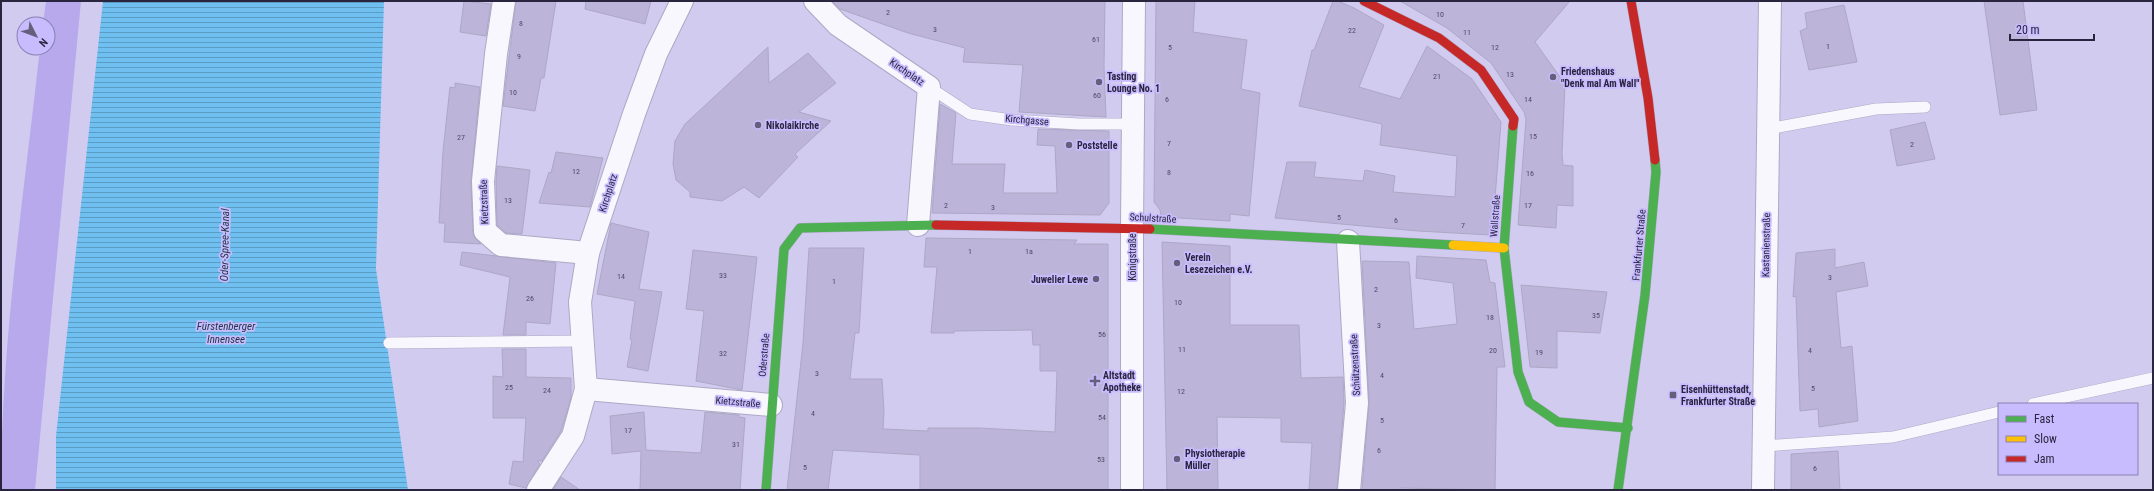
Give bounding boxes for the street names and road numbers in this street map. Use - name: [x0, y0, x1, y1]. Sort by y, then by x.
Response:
- street label: Kirchplatz: [888, 56, 926, 88]
- street label: Kirchgasse: [1005, 113, 1050, 127]
- street label: Kirchplatz: [597, 173, 619, 213]
- street label: Kietzstraße: [478, 179, 490, 225]
- street label: Wallstraße: [1488, 194, 1502, 237]
- street label: Frankfurter Straße: [1630, 209, 1648, 281]
- street label: Schulstraße: [1129, 211, 1177, 225]
- street label: Kastanienstraße: [1760, 212, 1772, 277]
- street label: Königstraße: [1127, 233, 1138, 281]
- street label: Oderstraße: [757, 332, 771, 377]
- street label: Schützenstraße: [1348, 334, 1362, 396]
- street label: Kietzstraße: [715, 395, 761, 409]

